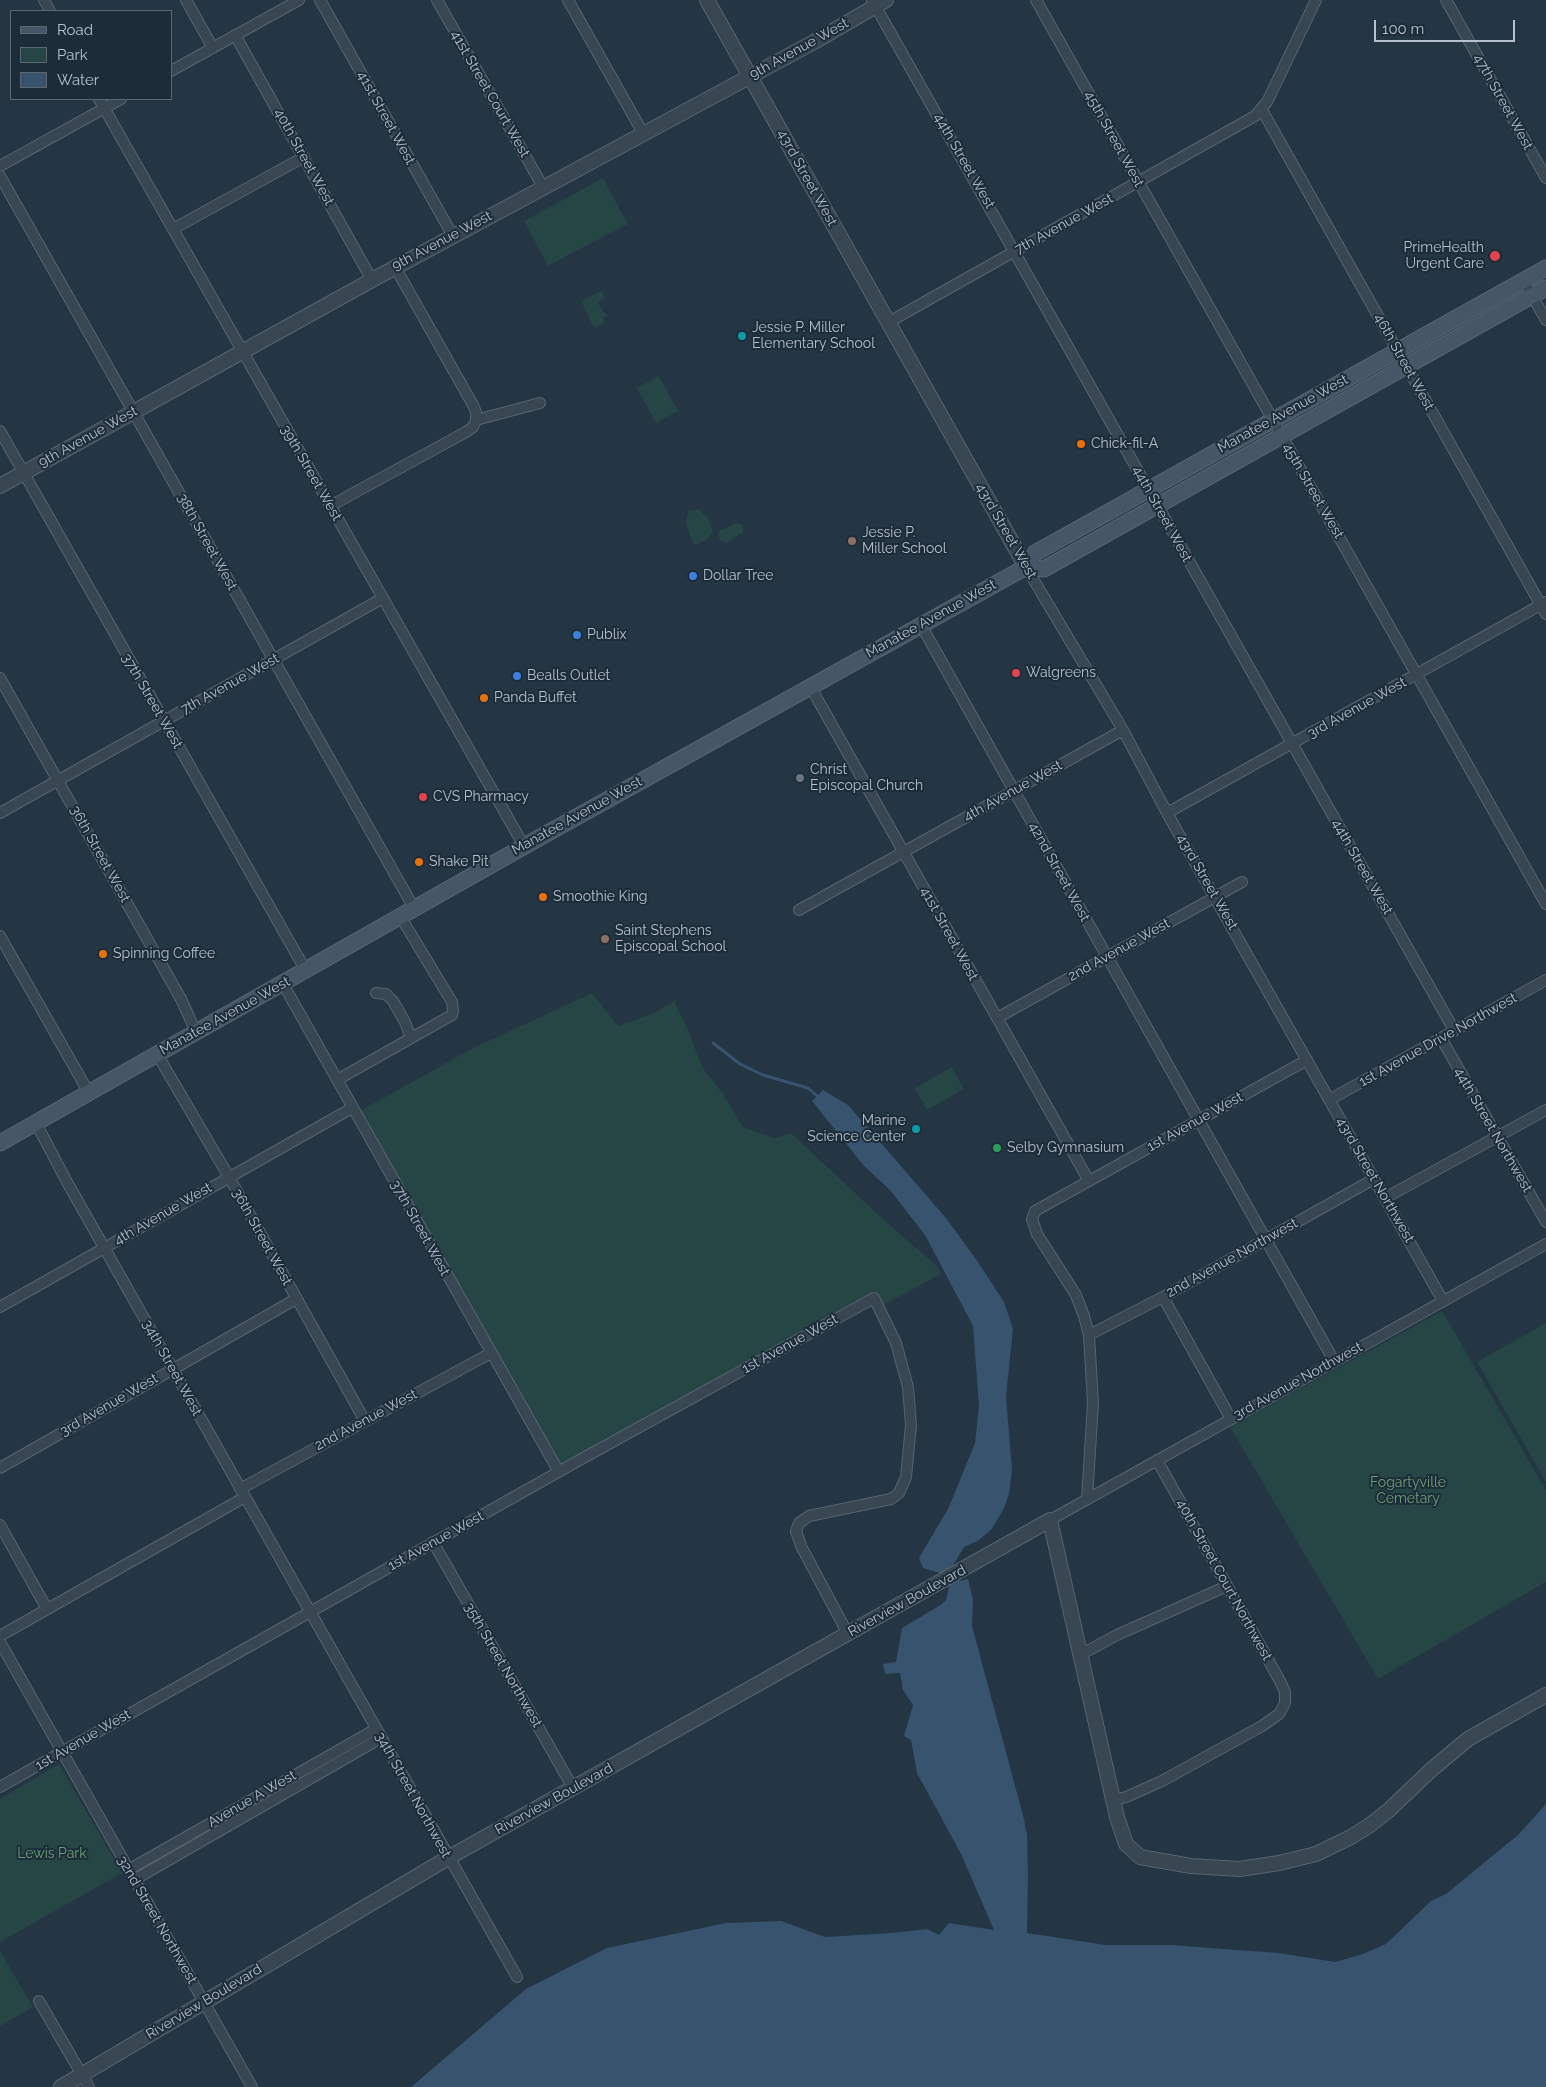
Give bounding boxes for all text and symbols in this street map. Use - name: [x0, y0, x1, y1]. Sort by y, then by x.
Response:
- legend: [10, 10, 172, 100]
- scale bar: [1376, 10, 1517, 42]
- street label: 9th Avenue West: [747, 15, 851, 83]
- text: 100 m: [1382, 20, 1424, 38]
- text: Road: [57, 21, 93, 39]
- street label: 41st Street Court West: [447, 28, 533, 160]
- text: Park: [57, 46, 88, 64]
- street label: 47th Street West: [1470, 51, 1536, 153]
- street label: 41st Street West: [353, 68, 419, 168]
- text: Water: [57, 71, 99, 89]
- street label: 45th Street West: [1081, 88, 1147, 190]
- street label: 40th Street West: [270, 106, 338, 208]
- street label: 44th Street West: [930, 110, 998, 212]
- street label: 43rd Street West: [774, 127, 840, 229]
- street label: 7th Avenue West: [1012, 190, 1116, 258]
- street label: 9th Avenue West: [389, 208, 495, 274]
- place label: PrimeHealth Urgent Care: [1404, 240, 1484, 272]
- marker: PrimeHealth Urgent Care: [1488, 249, 1502, 263]
- street label: 46th Street West: [1370, 311, 1438, 413]
- place label: Jessie P. Miller Elementary School: [752, 320, 875, 352]
- marker: Jessie P. Miller Elementary School: [736, 330, 748, 342]
- street label: Manatee Avenue West: [1215, 371, 1351, 457]
- street label: 9th Avenue West: [36, 403, 140, 471]
- street label: 39th Street West: [277, 422, 345, 524]
- place label: Chick-fil-A: [1091, 436, 1158, 452]
- marker: Chick-fil-A: [1075, 438, 1087, 450]
- street label: 45th Street West: [1279, 440, 1347, 542]
- street label: 44th Street West: [1129, 463, 1195, 565]
- street label: 43rd Street West: [972, 480, 1040, 582]
- street label: 38th Street West: [173, 491, 241, 593]
- place label: Jessie P. Miller School: [862, 525, 946, 558]
- marker: Jessie P. Miller School: [846, 535, 858, 547]
- place label: Dollar Tree: [703, 568, 773, 584]
- marker: Dollar Tree: [687, 570, 699, 582]
- street label: Manatee Avenue West: [863, 576, 999, 662]
- place label: Publix: [587, 627, 627, 643]
- marker: Publix: [571, 629, 583, 641]
- street label: 37th Street West: [118, 650, 186, 752]
- street label: 7th Avenue West: [178, 650, 282, 718]
- place label: Walgreens: [1026, 665, 1096, 681]
- marker: Walgreens: [1010, 667, 1022, 679]
- place label: Bealls Outlet: [527, 668, 610, 684]
- marker: Bealls Outlet: [511, 670, 523, 682]
- street label: 3rd Avenue West: [1305, 674, 1409, 742]
- place label: Panda Buffet: [494, 690, 577, 706]
- marker: Panda Buffet: [478, 692, 490, 704]
- street label: 4th Avenue West: [961, 757, 1065, 825]
- place label: Christ Episcopal Church: [810, 762, 923, 794]
- marker: Christ Episcopal Church: [794, 772, 806, 784]
- street label: Manatee Avenue West: [509, 773, 645, 859]
- place label: CVS Pharmacy: [433, 789, 529, 805]
- marker: CVS Pharmacy: [417, 791, 429, 803]
- street label: 36th Street West: [66, 803, 134, 905]
- street label: 44th Street West: [1328, 816, 1396, 918]
- street label: 42nd Street West: [1025, 819, 1093, 925]
- street label: 43rd Street West: [1173, 831, 1241, 933]
- place label: Shake Pit: [429, 854, 489, 870]
- marker: Shake Pit: [413, 856, 425, 868]
- street label: 41st Street West: [916, 884, 982, 984]
- place label: Smoothie King: [553, 889, 647, 905]
- marker: Smoothie King: [537, 891, 549, 903]
- street label: 2nd Avenue West: [1065, 915, 1173, 985]
- place label: Saint Stephens Episcopal School: [615, 923, 726, 956]
- marker: Saint Stephens Episcopal School: [599, 933, 611, 945]
- place label: Spinning Coffee: [113, 946, 215, 962]
- marker: Spinning Coffee: [97, 948, 109, 960]
- street label: Manatee Avenue West: [157, 973, 293, 1059]
- street label: 1st Avenue Drive Northwest: [1356, 989, 1520, 1091]
- street label: 44th Street Northwest: [1450, 1065, 1536, 1195]
- street label: 1st Avenue West: [1144, 1089, 1246, 1155]
- place label: Marine Science Center: [807, 1113, 906, 1146]
- street label: 43rd Street Northwest: [1332, 1114, 1418, 1246]
- marker: Marine Science Center: [910, 1123, 922, 1135]
- place label: Selby Gymnasium: [1007, 1140, 1124, 1156]
- marker: Selby Gymnasium: [991, 1142, 1003, 1154]
- street label: 37th Street West: [387, 1177, 453, 1279]
- street label: 4th Avenue West: [111, 1179, 215, 1249]
- street label: 36th Street West: [228, 1186, 296, 1288]
- street label: 2nd Avenue Northwest: [1163, 1215, 1301, 1301]
- street label: 1st Avenue West: [739, 1311, 841, 1377]
- street label: 34th Street West: [139, 1317, 205, 1419]
- street label: 3rd Avenue Northwest: [1231, 1339, 1365, 1423]
- street label: 3rd Avenue West: [57, 1370, 161, 1440]
- street label: 2nd Avenue West: [312, 1386, 420, 1454]
- park label: Fogartyville Cemetary: [1370, 1475, 1446, 1508]
- street label: 40th Street Court Northwest: [1173, 1496, 1275, 1664]
- street label: 1st Avenue West: [385, 1508, 487, 1574]
- street label: Riverview Boulevard: [845, 1562, 969, 1640]
- street label: 35th Street Northwest: [460, 1600, 546, 1730]
- street label: 1st Avenue West: [32, 1706, 134, 1774]
- street label: 34th Street Northwest: [371, 1729, 455, 1861]
- street label: Riverview Boulevard: [492, 1760, 616, 1838]
- street label: Avenue A West: [205, 1767, 299, 1831]
- park label: Lewis Park: [17, 1846, 87, 1862]
- street label: 32nd Street Northwest: [113, 1853, 201, 1987]
- street label: Riverview Boulevard: [143, 1961, 265, 2043]

